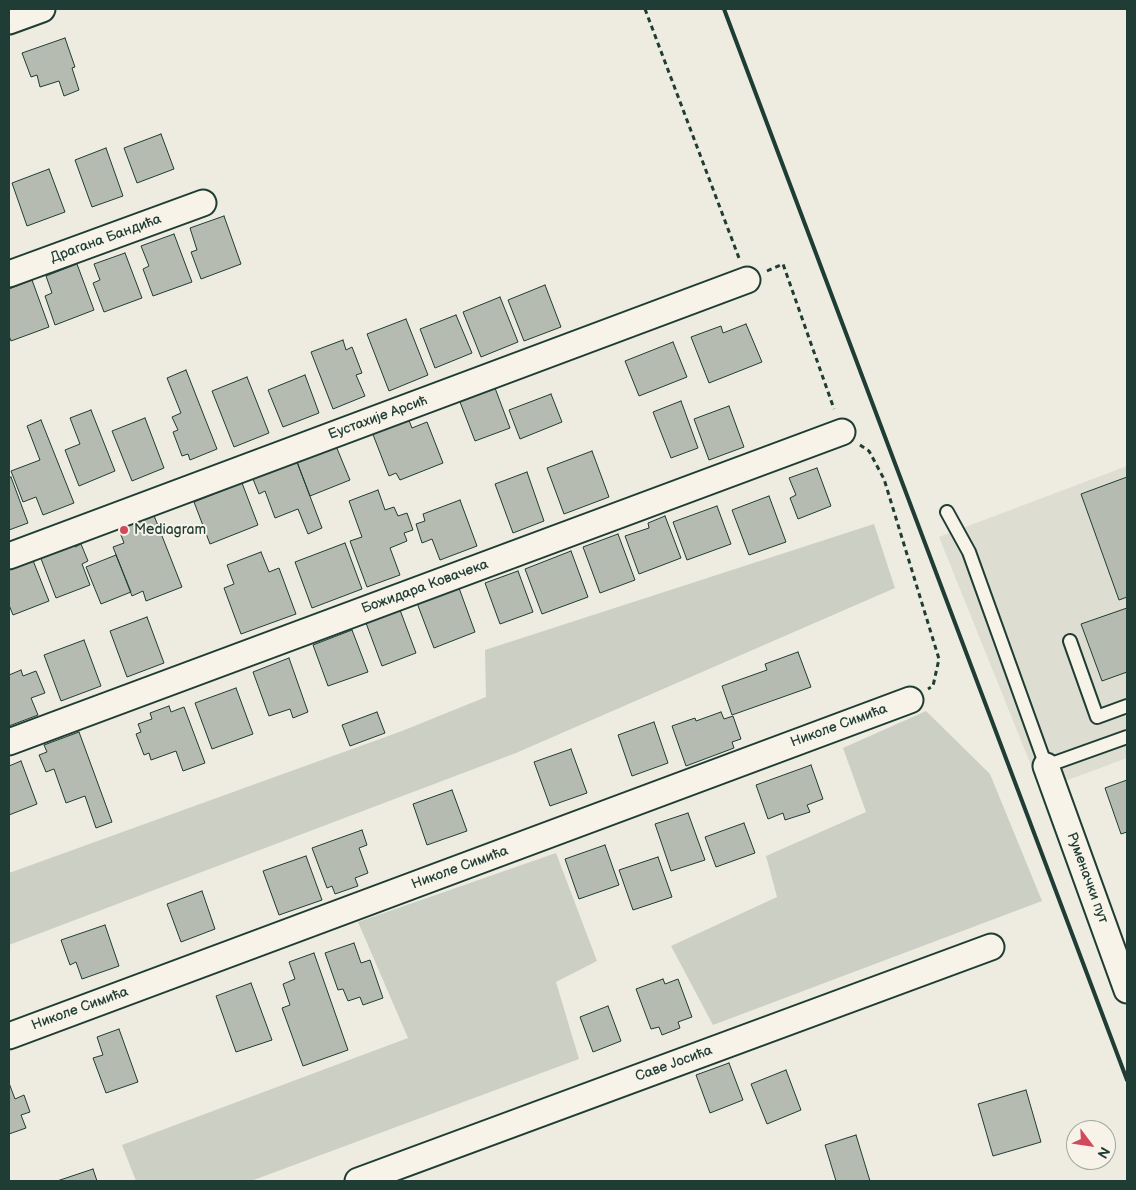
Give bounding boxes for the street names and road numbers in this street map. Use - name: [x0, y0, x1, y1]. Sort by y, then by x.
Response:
- street label: Драгана Бандића: [48, 211, 164, 267]
- street label: Еустахије Арсић: [326, 392, 430, 444]
- street label: Божидара Ковачека: [359, 556, 491, 618]
- street label: Николе Симића: [788, 701, 890, 751]
- street label: Руменачки пут: [1063, 830, 1111, 926]
- street label: Николе Симића: [409, 843, 511, 893]
- street label: Николе Симића: [29, 984, 131, 1034]
- street label: Саве Јосића: [633, 1042, 715, 1086]

